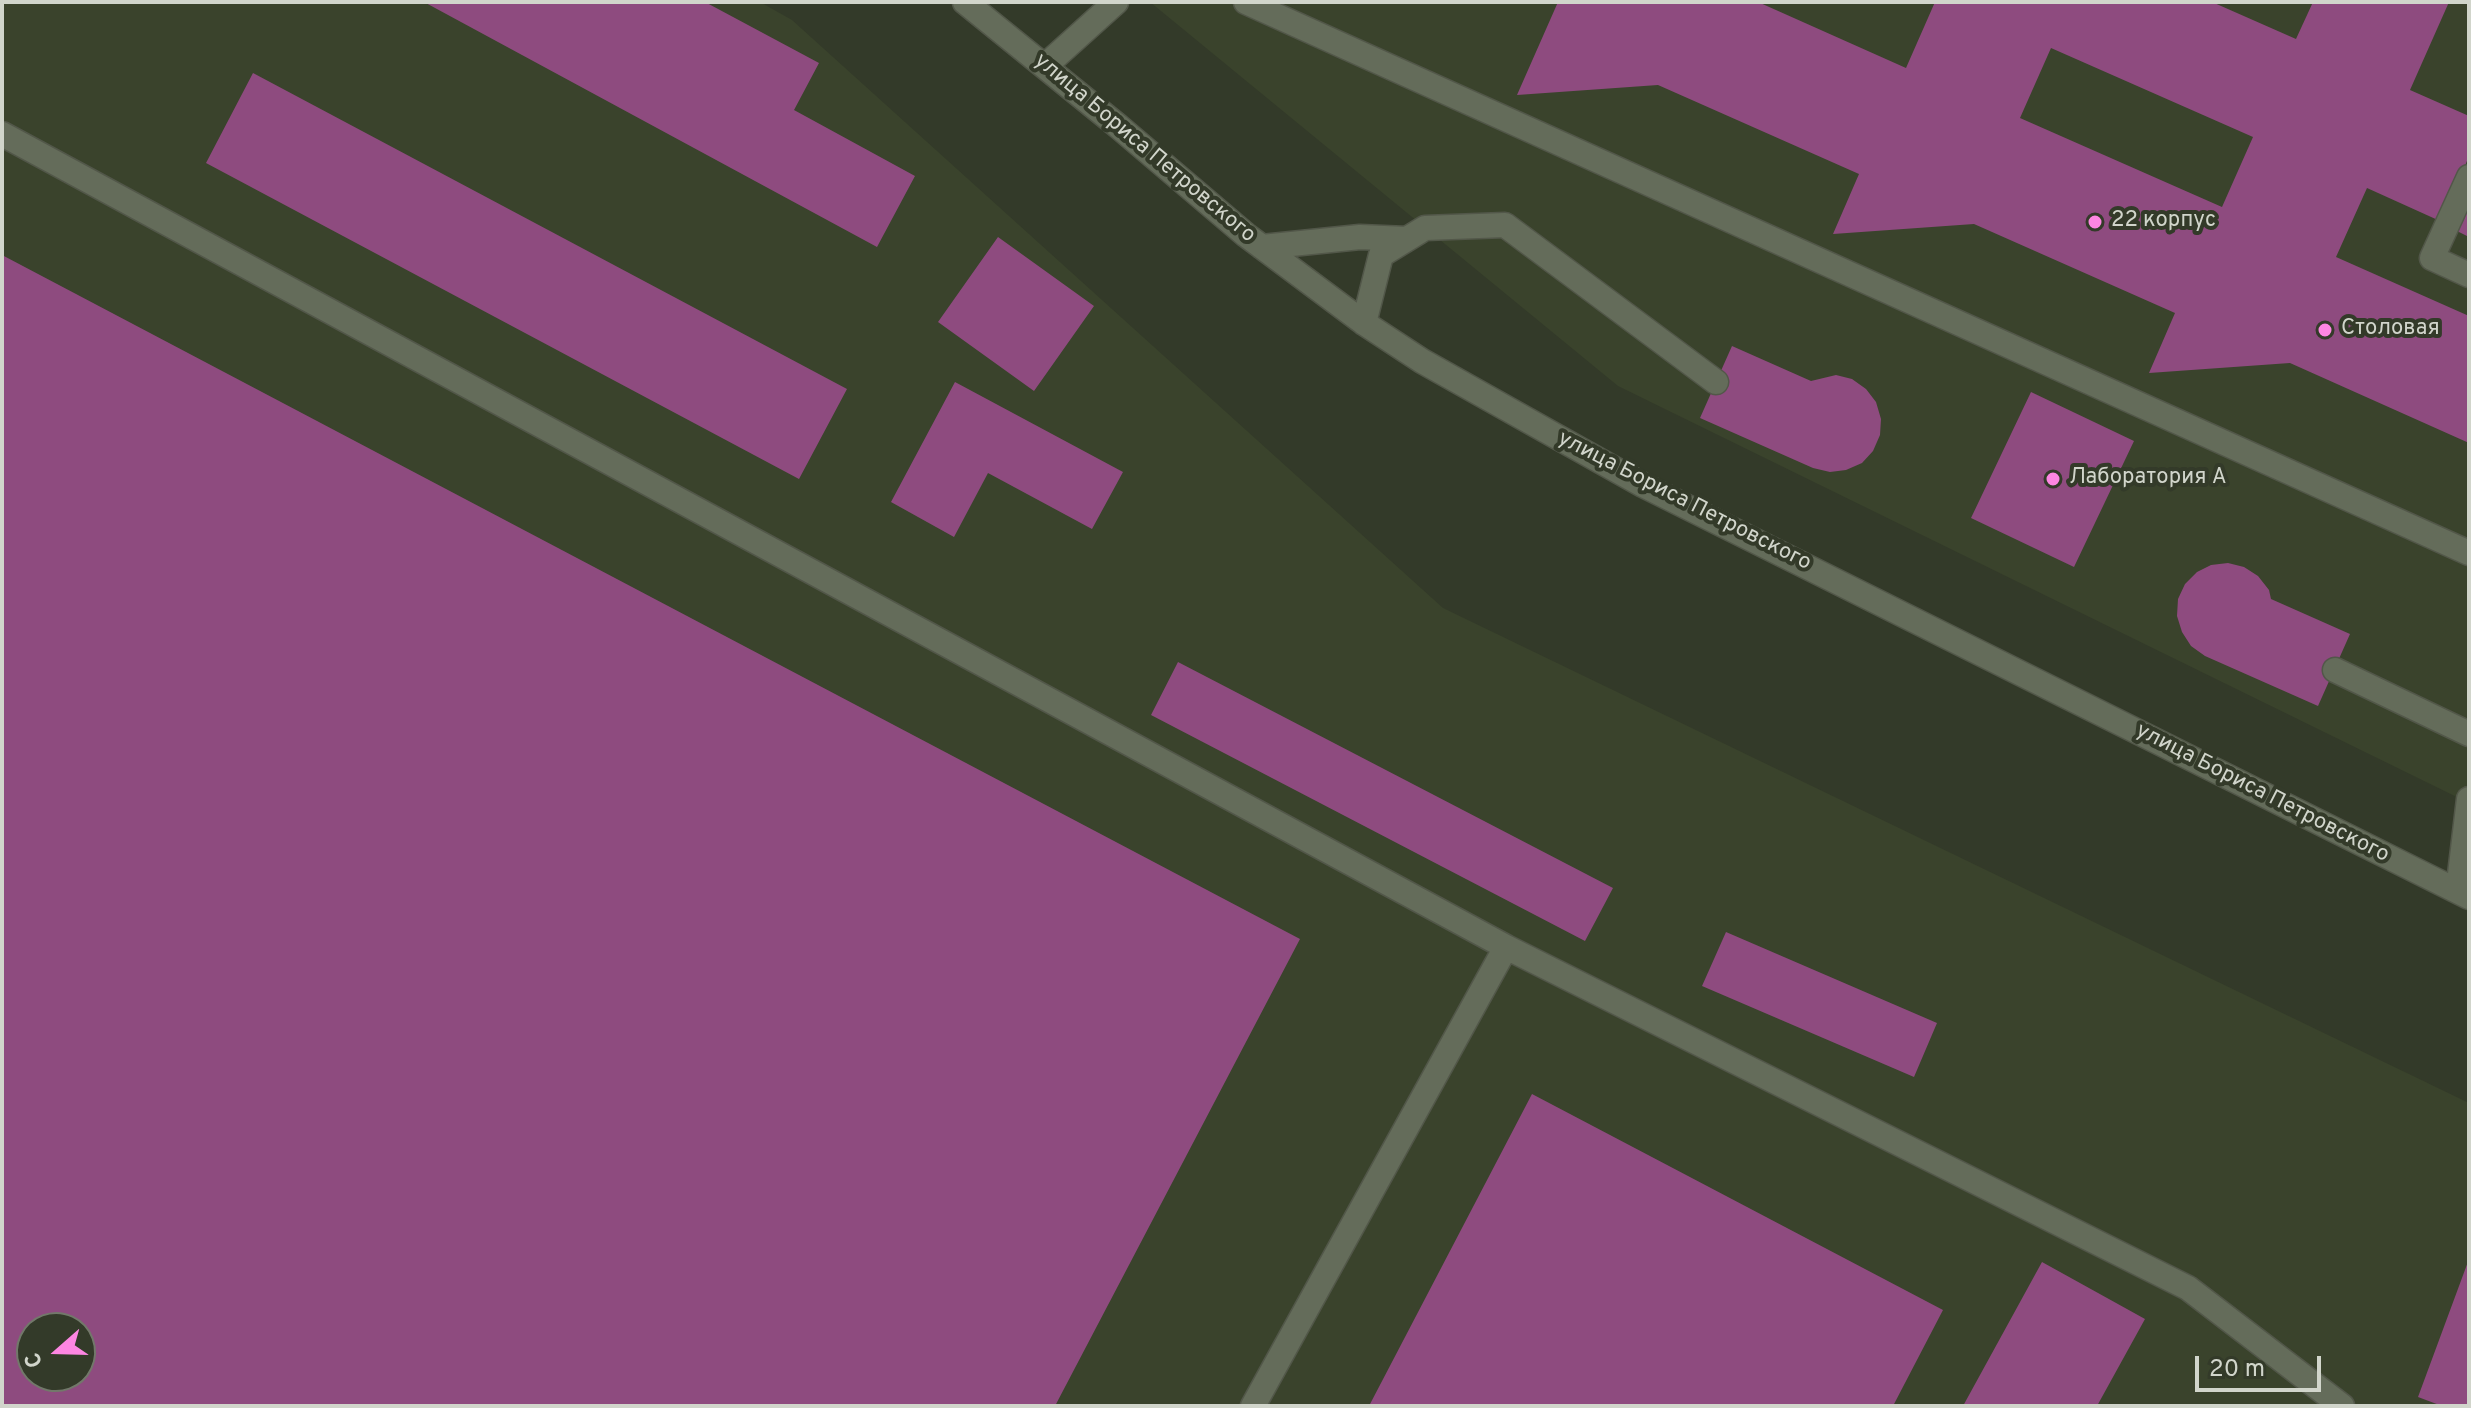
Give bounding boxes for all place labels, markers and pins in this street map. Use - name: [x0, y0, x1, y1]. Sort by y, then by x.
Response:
- place label: 22 корпус: [2111, 209, 2216, 235]
- marker: 22 корпус: [2086, 213, 2104, 231]
- place label: Столовая: [2341, 317, 2440, 343]
- marker: Столовая: [2316, 321, 2334, 339]
- place label: Лаборатория А: [2069, 466, 2227, 492]
- marker: Лаборатория А: [2044, 470, 2062, 488]

